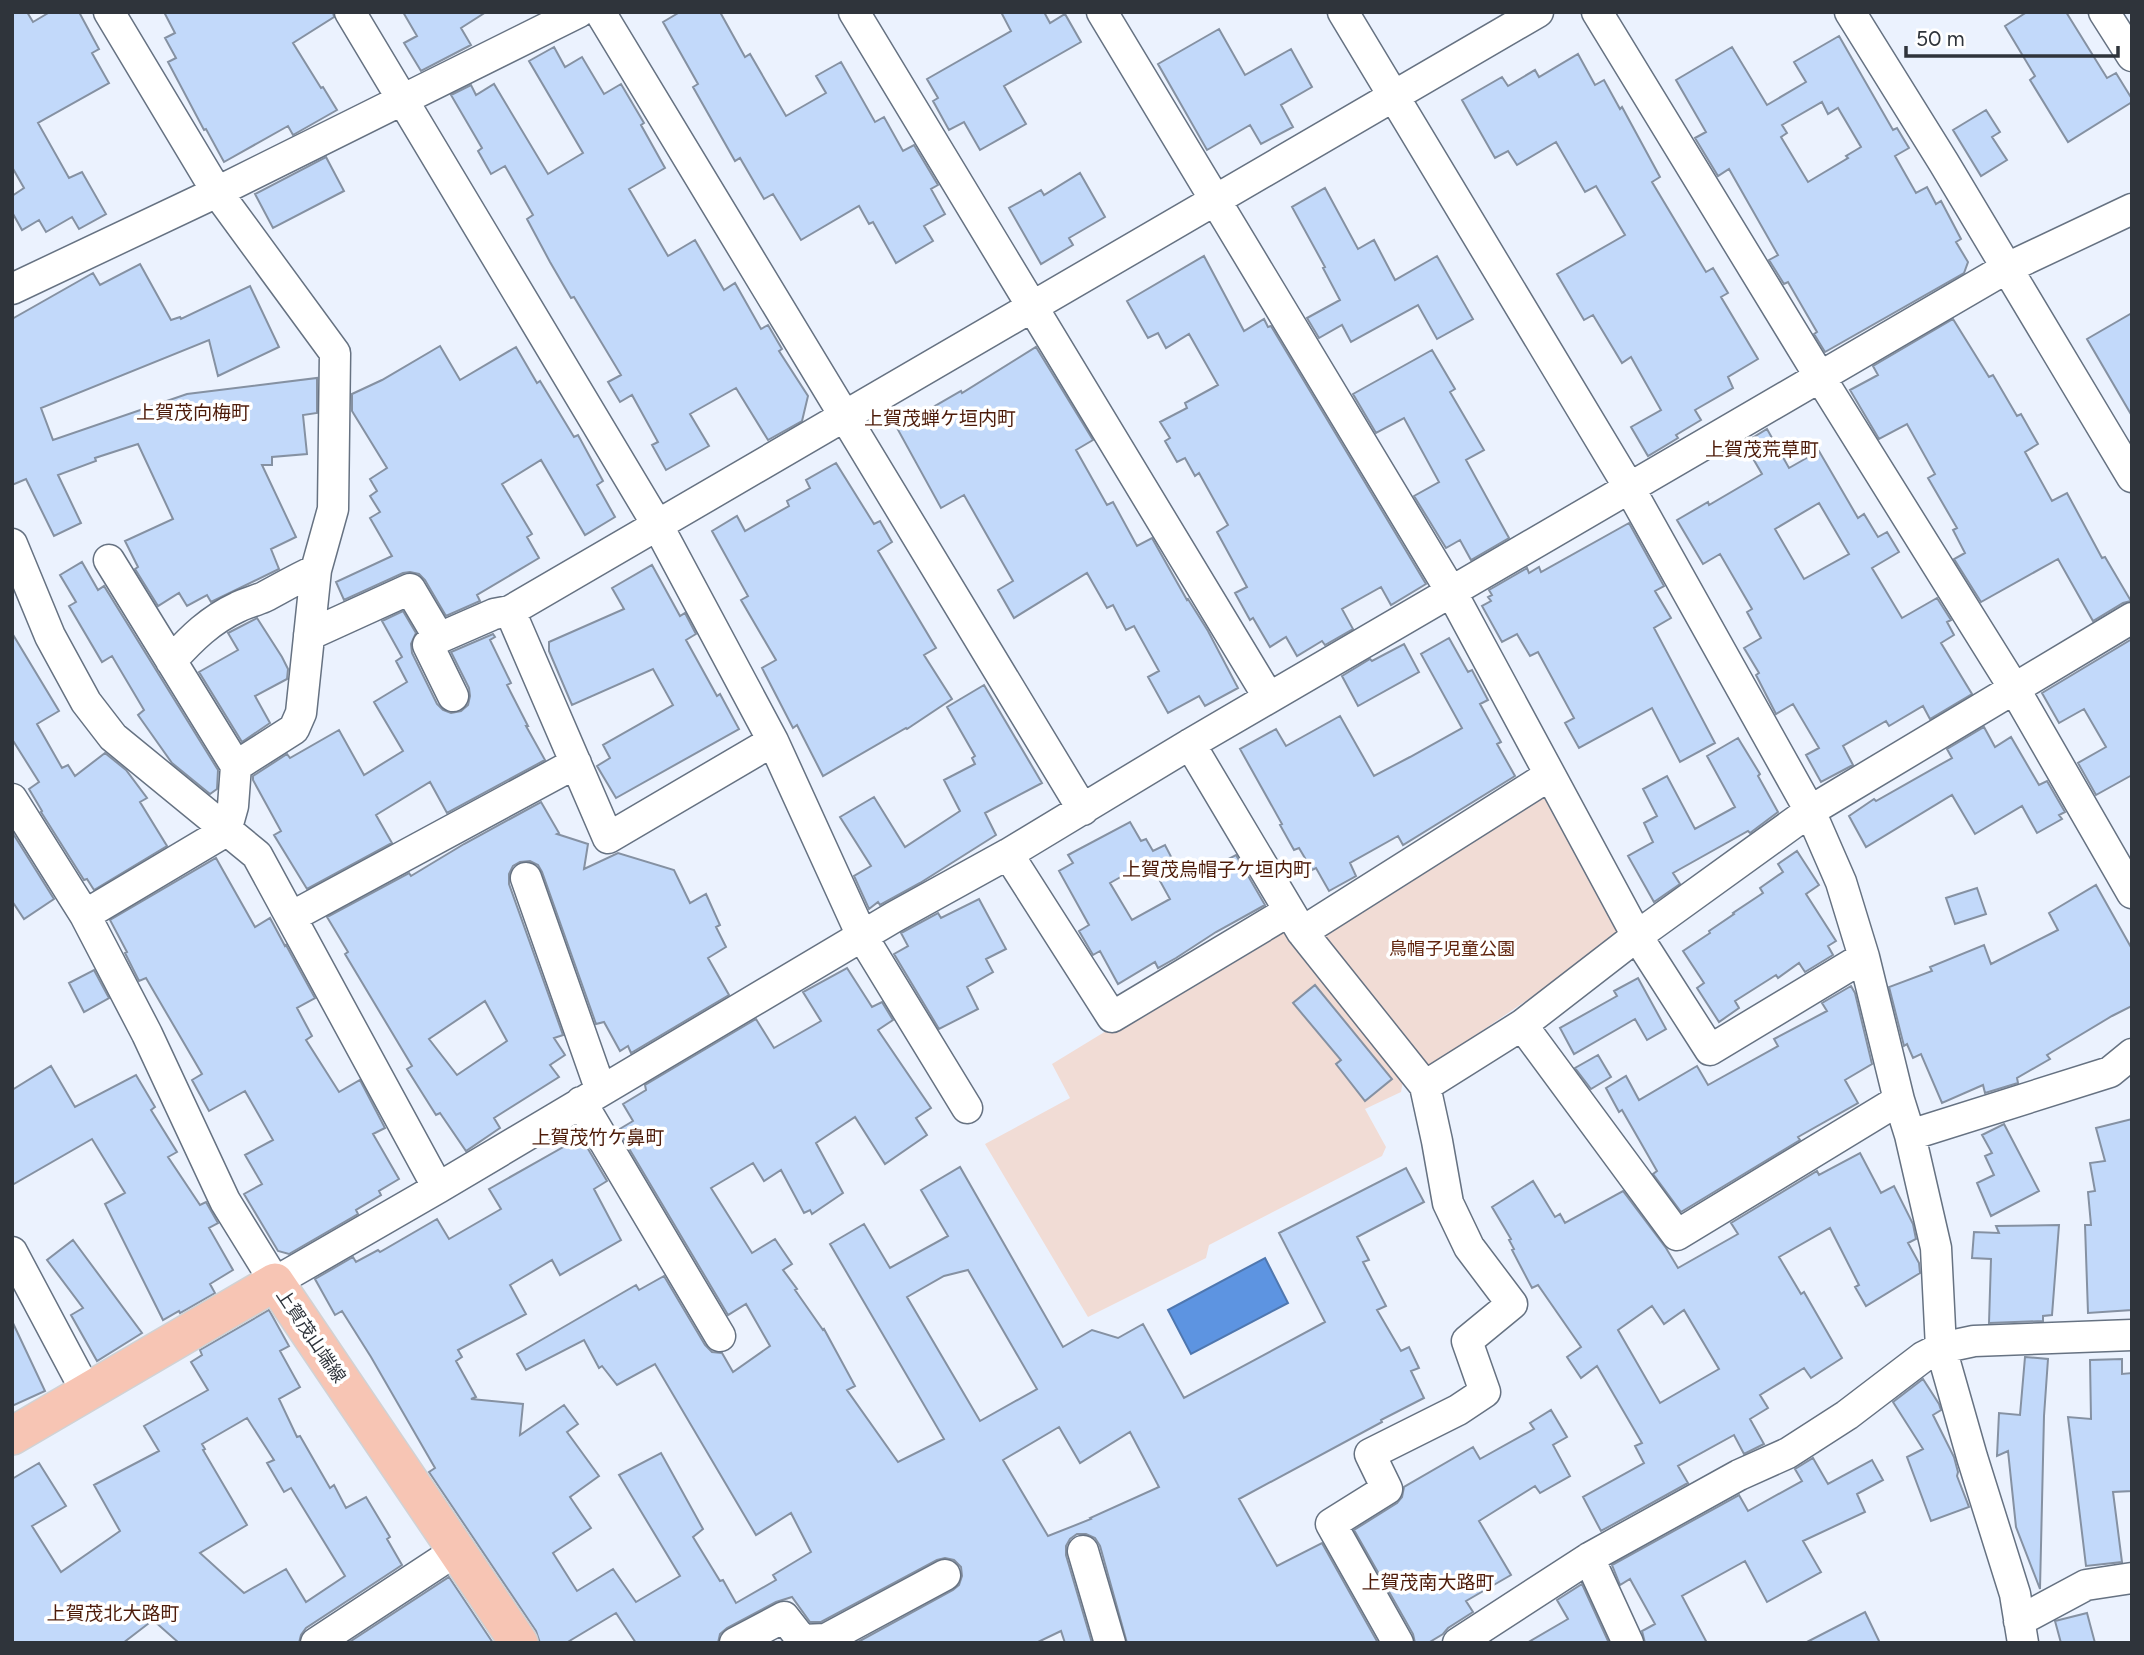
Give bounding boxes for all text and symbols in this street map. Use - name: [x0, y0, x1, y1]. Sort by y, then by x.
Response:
- scale bar: [1906, 14, 2118, 58]
- text: 50 m: [1916, 26, 1965, 51]
- district label: 上賀茂向梅町: [136, 401, 250, 424]
- district label: 上賀茂蝉ケ垣内町: [864, 407, 1016, 430]
- district label: 上賀茂荒草町: [1705, 438, 1819, 461]
- district label: 上賀茂烏帽子ケ垣内町: [1122, 858, 1312, 881]
- park label: 鳥帽子児童公園: [1389, 938, 1515, 960]
- district label: 上賀茂竹ケ鼻町: [531, 1126, 665, 1149]
- street label: 上賀茂山端線: [272, 1285, 350, 1387]
- district label: 上賀茂南大路町: [1361, 1571, 1495, 1594]
- district label: 上賀茂北大路町: [46, 1602, 180, 1625]

